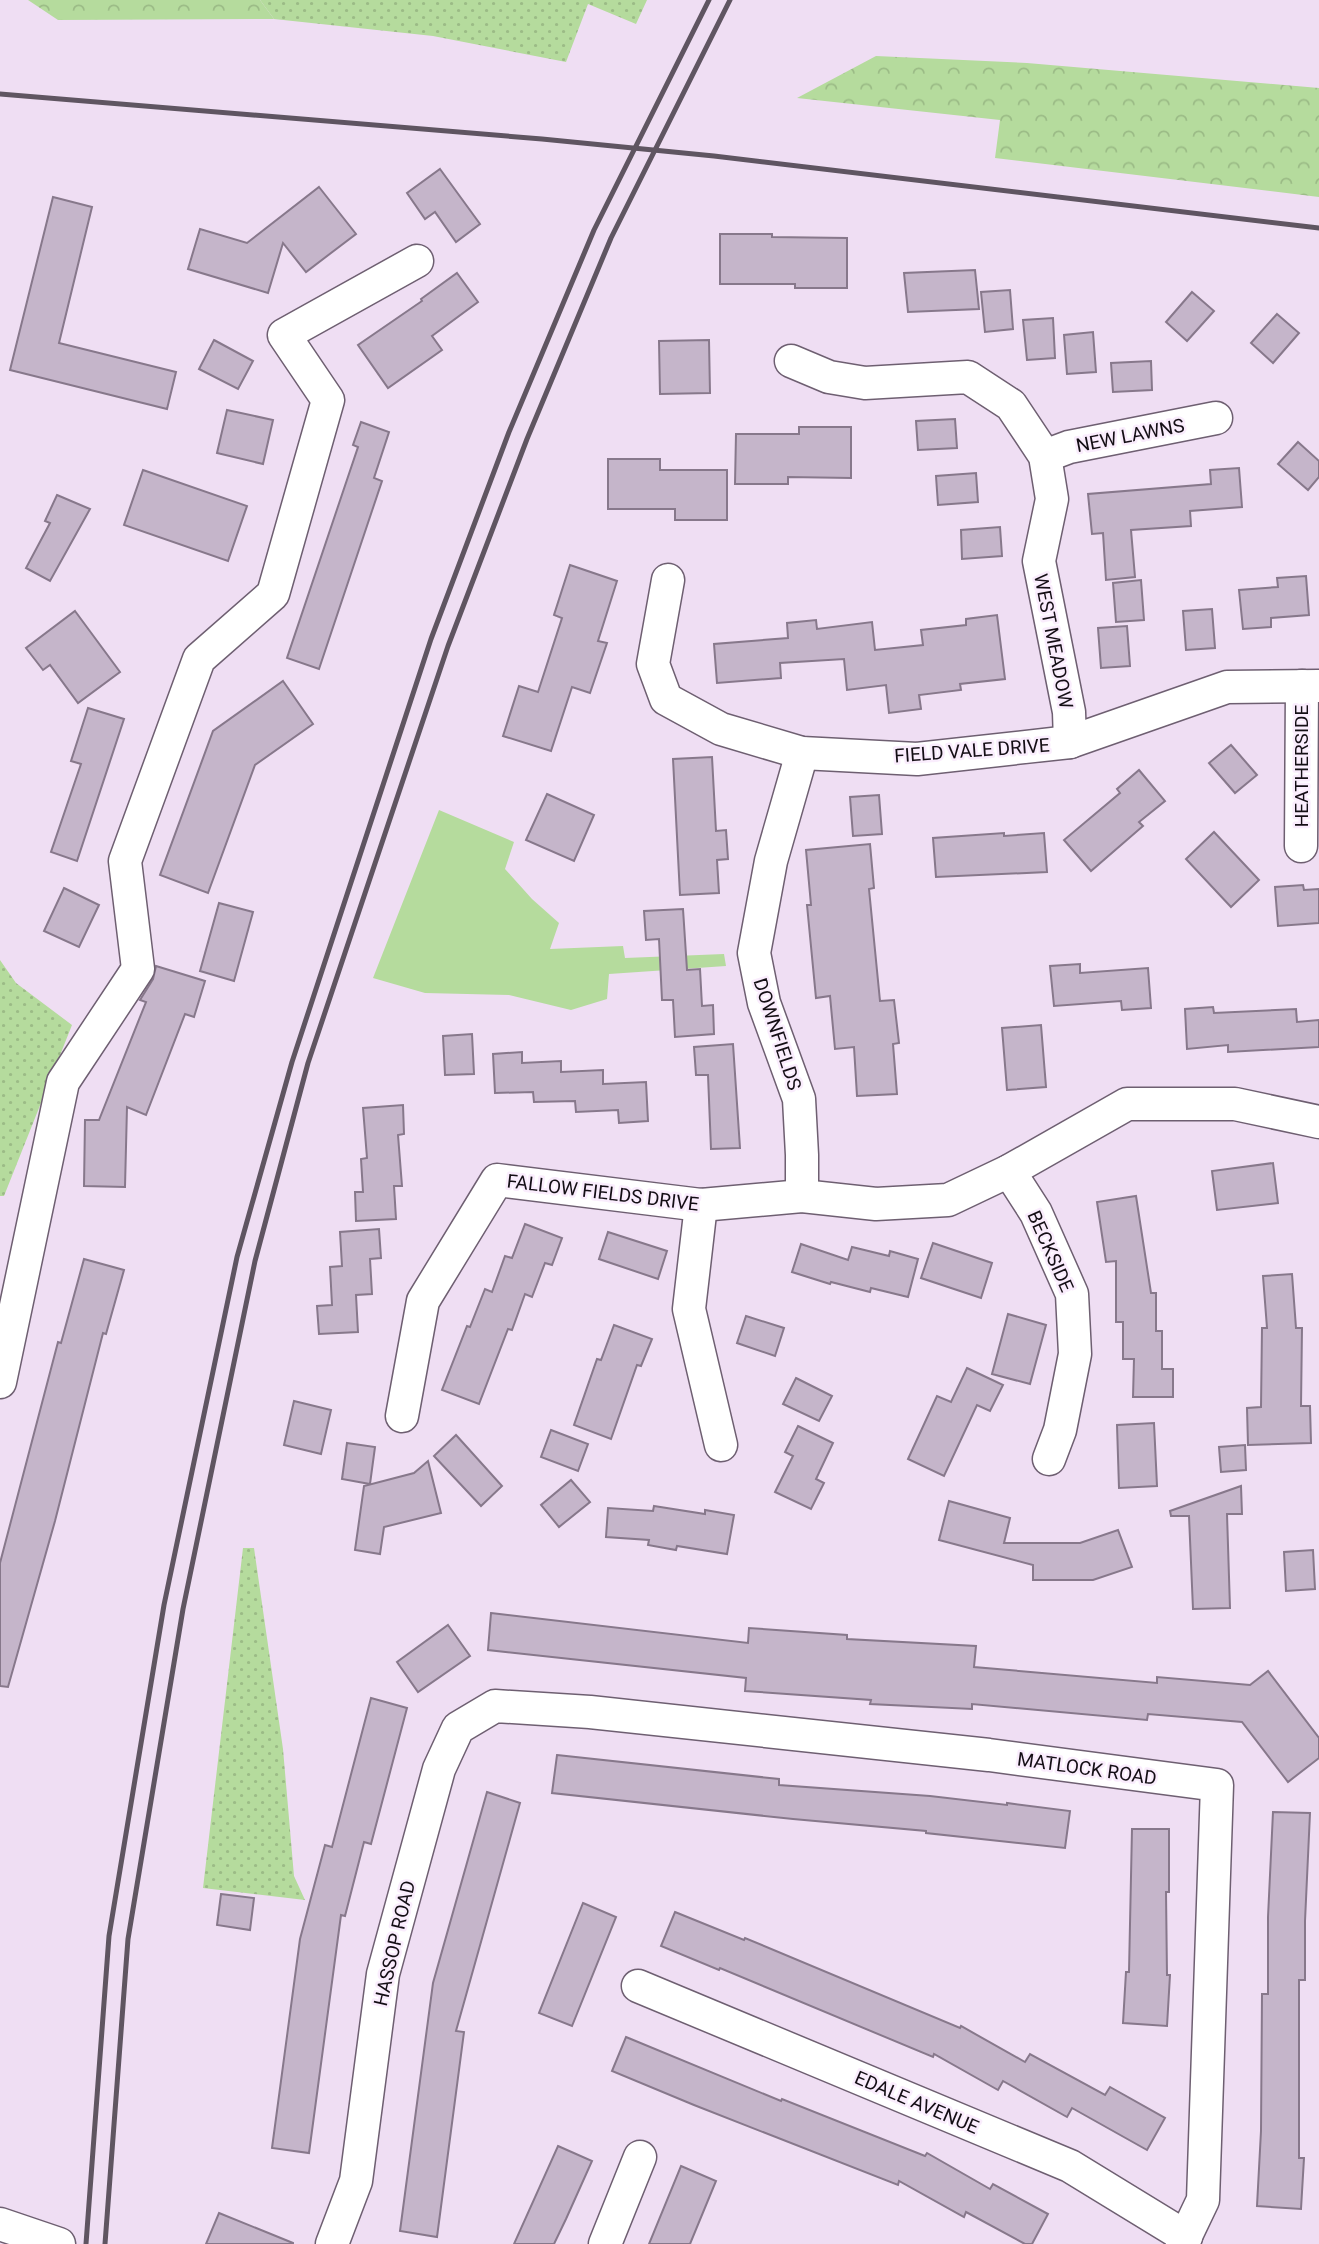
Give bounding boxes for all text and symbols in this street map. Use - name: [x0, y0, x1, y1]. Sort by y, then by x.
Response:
- street label: NEW LAWNS: [1074, 414, 1186, 457]
- street label: WEST MEADOW: [1029, 572, 1078, 711]
- street label: HEATHERSIDE: [1290, 704, 1313, 827]
- street label: FIELD VALE DRIVE: [894, 734, 1051, 767]
- street label: DOWNFIELDS: [749, 975, 806, 1093]
- street label: FALLOW FIELDS DRIVE: [506, 1169, 700, 1216]
- street label: BECKSIDE: [1022, 1207, 1079, 1296]
- street label: MATLOCK ROAD: [1016, 1747, 1158, 1790]
- street label: HASSOP ROAD: [369, 1878, 420, 2008]
- street label: EDALE AVENUE: [851, 2066, 982, 2139]

